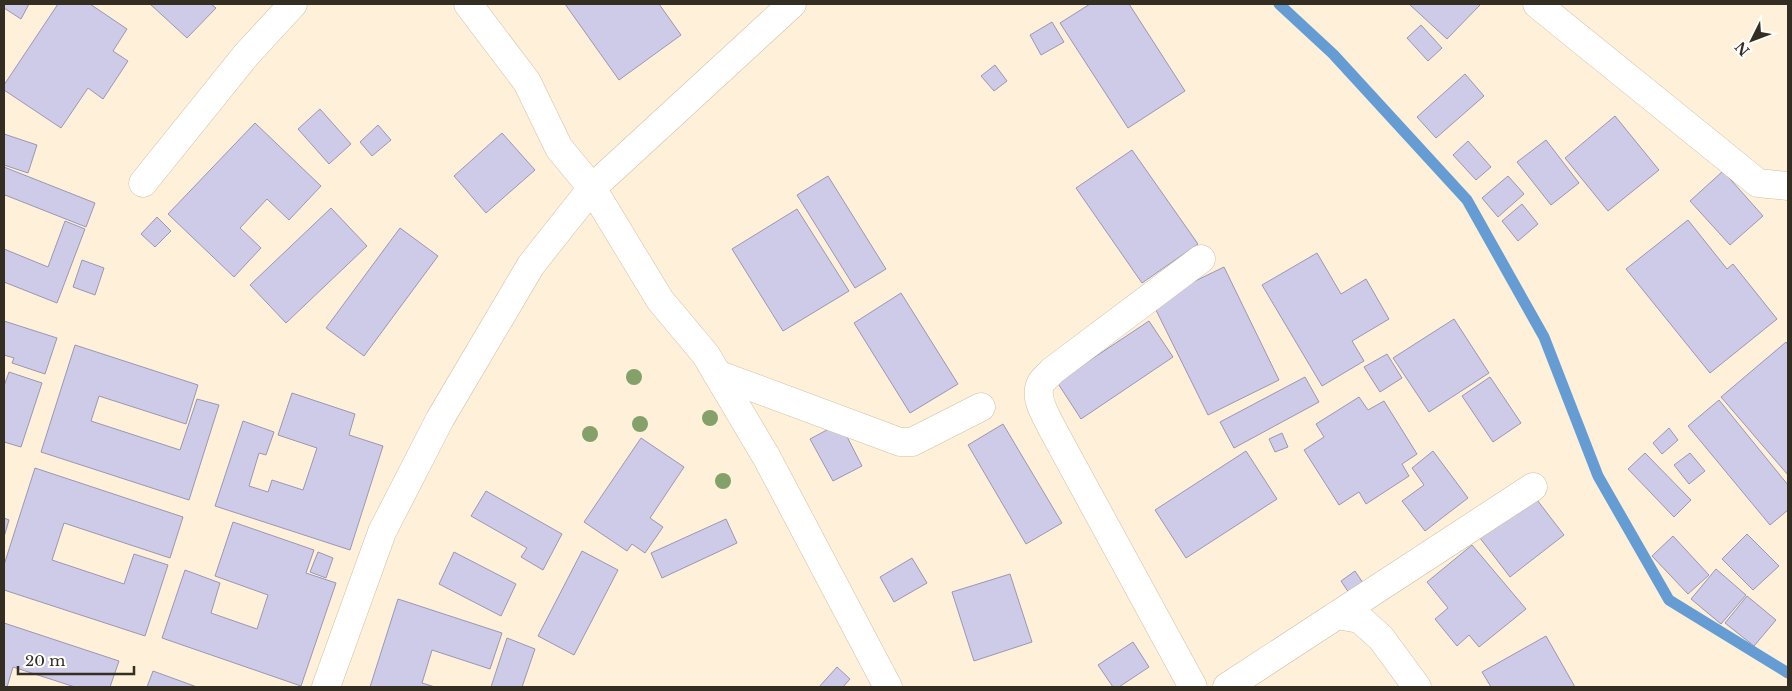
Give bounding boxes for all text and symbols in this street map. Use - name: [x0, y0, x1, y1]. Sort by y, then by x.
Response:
- north arrow: [1727, 15, 1777, 65]
- text: N: [1731, 38, 1753, 60]
- scale bar: [18, 644, 134, 676]
- text: 20 m: [25, 651, 65, 670]

